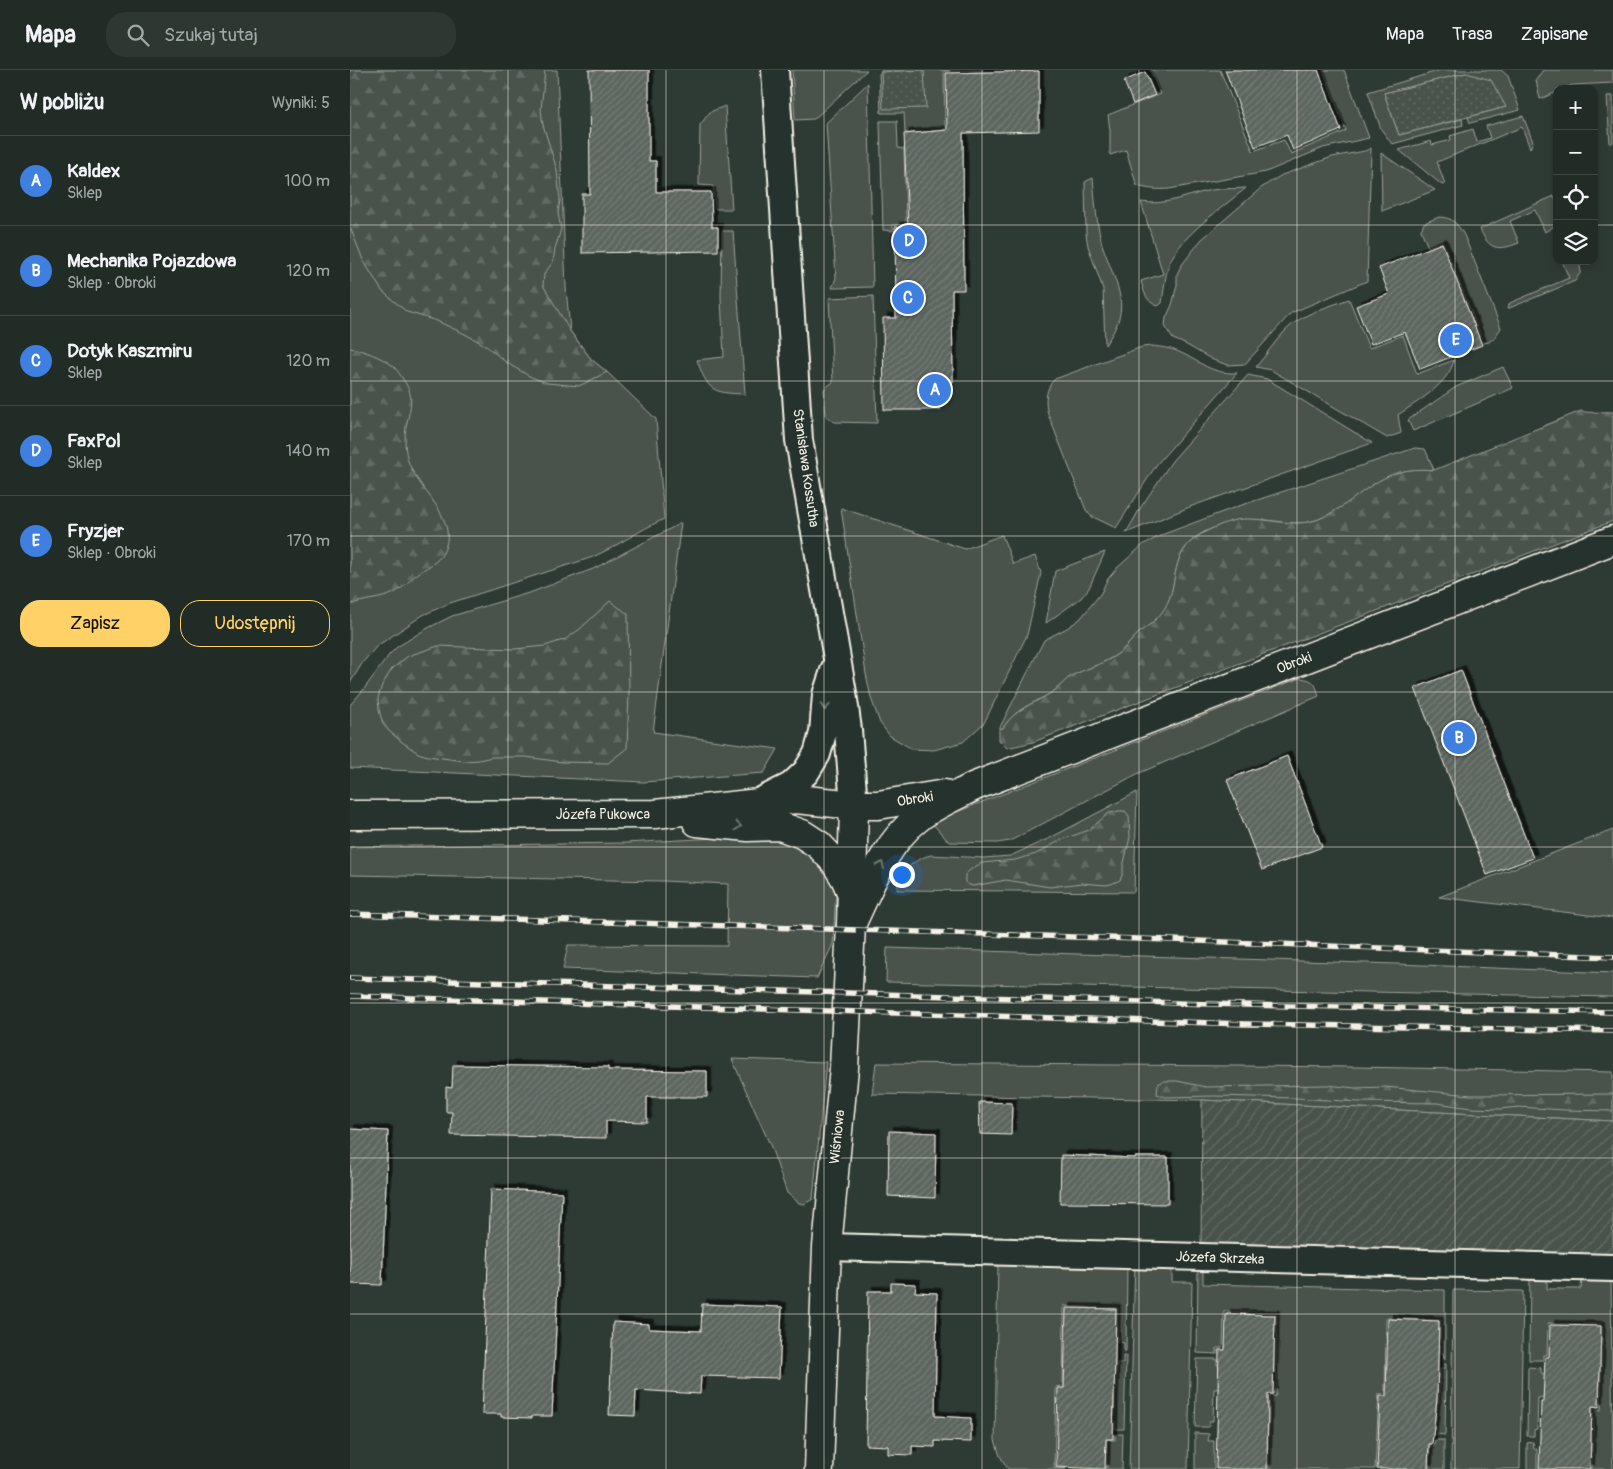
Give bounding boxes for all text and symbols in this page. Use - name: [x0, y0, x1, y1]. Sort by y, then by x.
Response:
- search box: [106, 12, 456, 57]
- text: Mapa: [25, 20, 76, 49]
- icon: search: [124, 21, 152, 49]
- text: Szukaj tutaj: [164, 23, 258, 47]
- text: Mapa: [1386, 23, 1424, 46]
- text: Trasa: [1452, 23, 1493, 46]
- text: Zapisane: [1521, 23, 1588, 46]
- map controls: [1553, 85, 1598, 265]
- button: +: [1553, 85, 1598, 130]
- text: W pobliżu: [20, 89, 104, 116]
- text: Wyniki: 5: [272, 93, 330, 113]
- button: −: [1553, 130, 1598, 175]
- text: Kaldex: [67, 159, 120, 183]
- text: A: [31, 171, 41, 191]
- text: 100 m: [284, 171, 330, 191]
- button: locate: [1553, 175, 1598, 220]
- text: Sklep: [67, 183, 102, 203]
- button: layers: [1553, 220, 1598, 265]
- pin: D: [893, 222, 925, 260]
- text: Mechanika Pojazdowa: [67, 249, 236, 273]
- text: B: [31, 261, 41, 281]
- text: 120 m: [286, 261, 330, 281]
- text: Sklep · Obroki: [67, 273, 156, 293]
- pin: C: [892, 279, 924, 317]
- pin: E: [1440, 321, 1472, 359]
- text: Dotyk Kaszmiru: [67, 339, 192, 363]
- text: C: [31, 351, 41, 371]
- text: 120 m: [286, 351, 330, 371]
- text: Sklep: [67, 363, 102, 383]
- pin: A: [919, 371, 951, 409]
- street label: Stanisława Kossutha: [789, 408, 823, 528]
- text: FaxPol: [67, 429, 121, 453]
- text: D: [31, 441, 41, 461]
- text: 140 m: [286, 441, 330, 461]
- text: Sklep: [67, 453, 102, 473]
- text: Fryzjer: [67, 519, 124, 543]
- text: E: [32, 531, 40, 551]
- text: 170 m: [287, 531, 330, 551]
- text: Sklep · Obroki: [67, 543, 156, 563]
- button: Zapisz: [20, 600, 170, 647]
- button: Udostępnij: [180, 600, 330, 647]
- street label: Obroki: [1274, 648, 1314, 677]
- one-way arrow: [820, 704, 831, 712]
- pin: B: [1443, 719, 1475, 757]
- street label: Obroki: [896, 788, 935, 810]
- street label: Józefa Pukowca: [556, 806, 650, 823]
- one-way arrow: [734, 820, 742, 831]
- one-way arrow: [874, 861, 885, 870]
- your location: [889, 862, 915, 888]
- street label: Wiśniowa: [826, 1109, 848, 1165]
- street label: Józefa Skrzeka: [1175, 1248, 1265, 1268]

